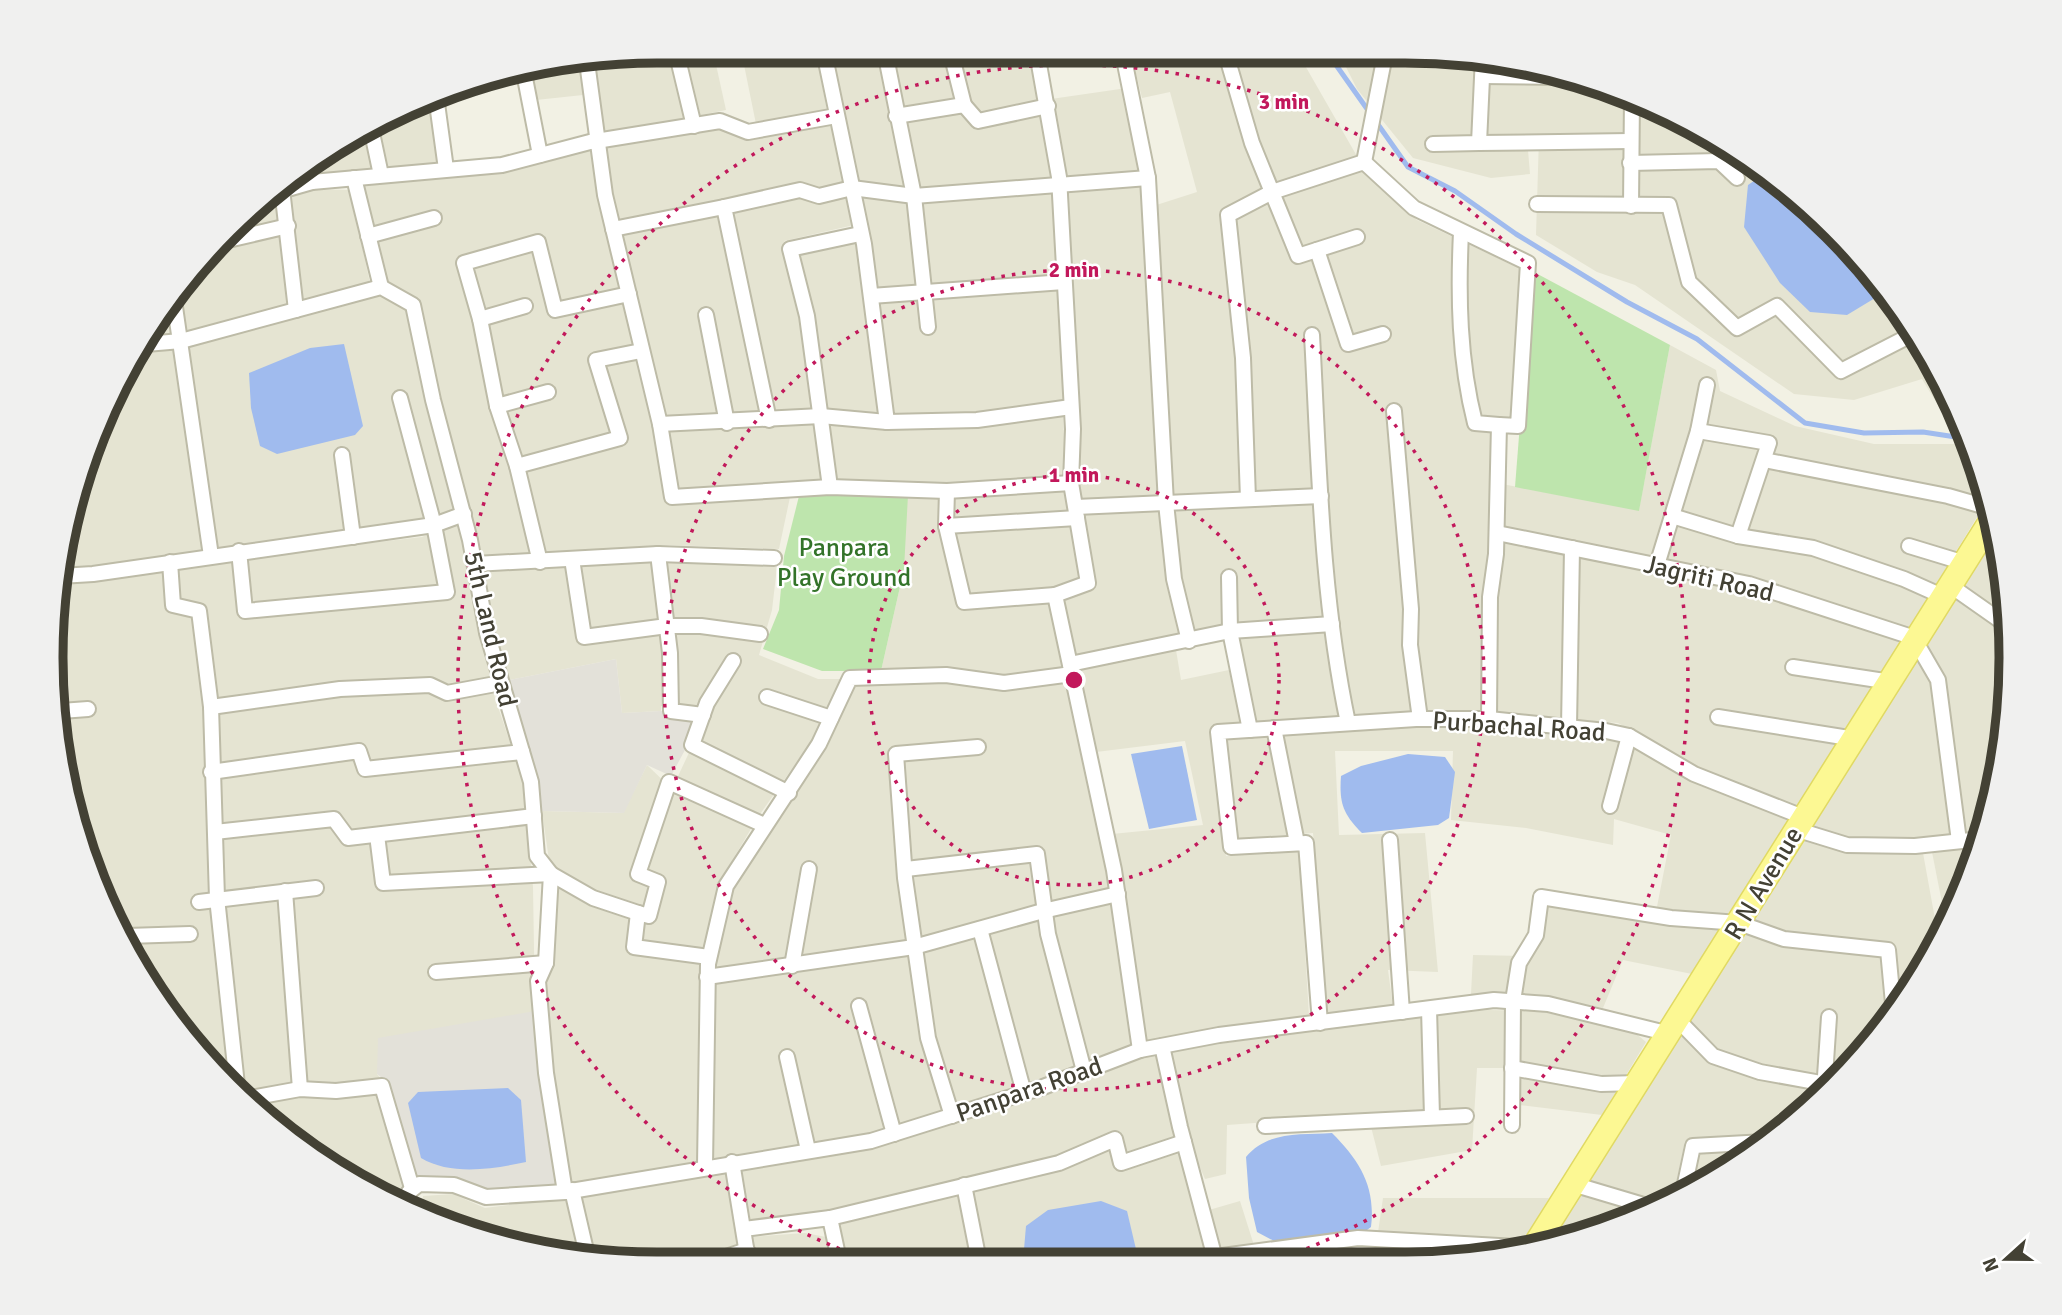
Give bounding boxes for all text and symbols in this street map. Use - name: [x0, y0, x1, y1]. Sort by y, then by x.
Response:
- text: 3 min: [1259, 89, 1309, 115]
- text: 2 min: [1049, 257, 1099, 283]
- text: 1 min: [1049, 462, 1099, 488]
- park label: Panpara Play Ground: [777, 532, 911, 594]
- street label: 5th Land Road: [457, 548, 523, 710]
- street label: Jagriti Road: [1641, 548, 1777, 609]
- centre of rings: [1062, 668, 1086, 692]
- street label: Purbachal Road: [1431, 705, 1607, 749]
- street label: R N Avenue: [1718, 821, 1810, 946]
- street label: Panpara Road: [952, 1050, 1107, 1130]
- north arrow: [1971, 1224, 2041, 1294]
- text: N: [1977, 1254, 2005, 1275]

